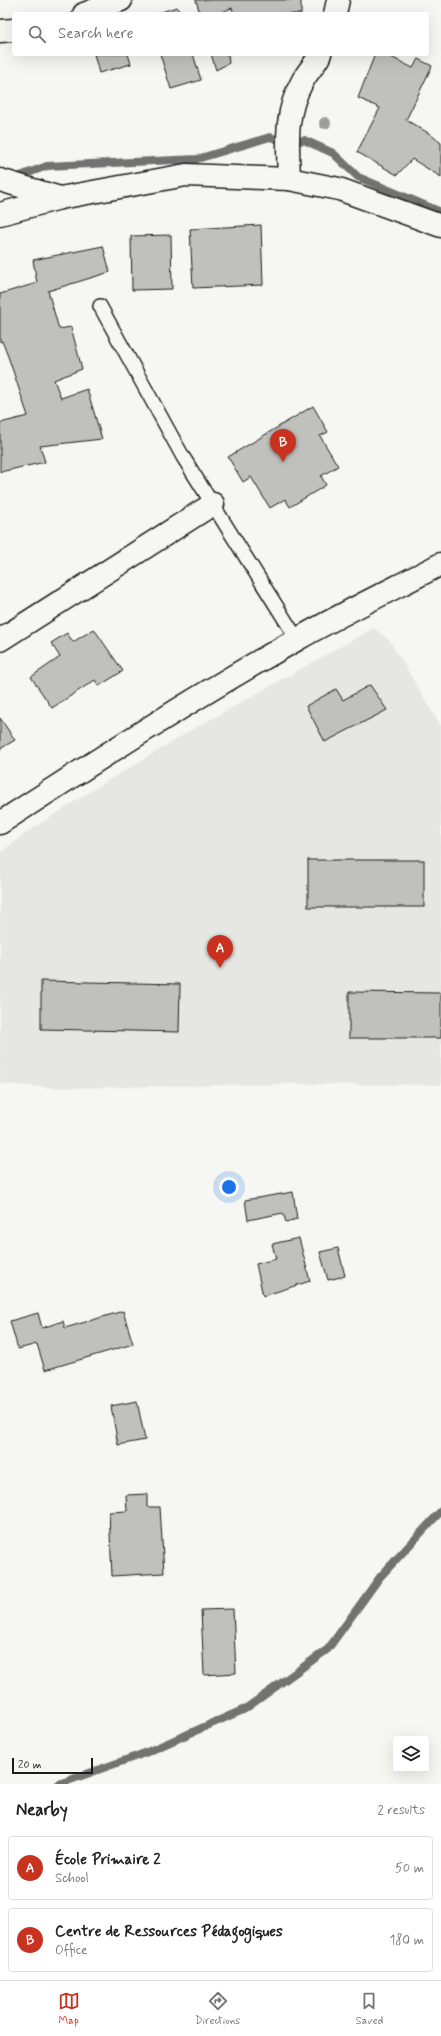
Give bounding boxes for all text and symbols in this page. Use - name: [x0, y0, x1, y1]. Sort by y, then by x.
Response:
- search box: [12, 12, 429, 56]
- icon: search: [26, 23, 48, 45]
- text: Search here: [58, 24, 134, 44]
- pin: B: [270, 429, 296, 462]
- pin: A: [207, 935, 233, 968]
- your location: [219, 1177, 239, 1197]
- map controls: [393, 1736, 429, 1772]
- button: layers: [393, 1736, 429, 1772]
- scale bar: [12, 1756, 93, 1775]
- text: 20 m: [18, 1758, 41, 1772]
- text: Nearby: [16, 1799, 68, 1821]
- text: 2 results: [378, 1802, 425, 1819]
- text: École Primaire 2: [55, 1850, 161, 1870]
- text: A: [26, 1860, 34, 1877]
- text: 50 m: [395, 1860, 424, 1877]
- text: School: [55, 1870, 89, 1887]
- text: Centre de Ressources Pédagogiques: [55, 1922, 283, 1942]
- text: B: [26, 1932, 34, 1949]
- text: 180 m: [389, 1932, 424, 1949]
- text: Office: [55, 1942, 87, 1959]
- tab: Map: [58, 1990, 80, 2028]
- tab: Directions: [195, 1990, 240, 2028]
- tab: Saved: [356, 1990, 383, 2028]

